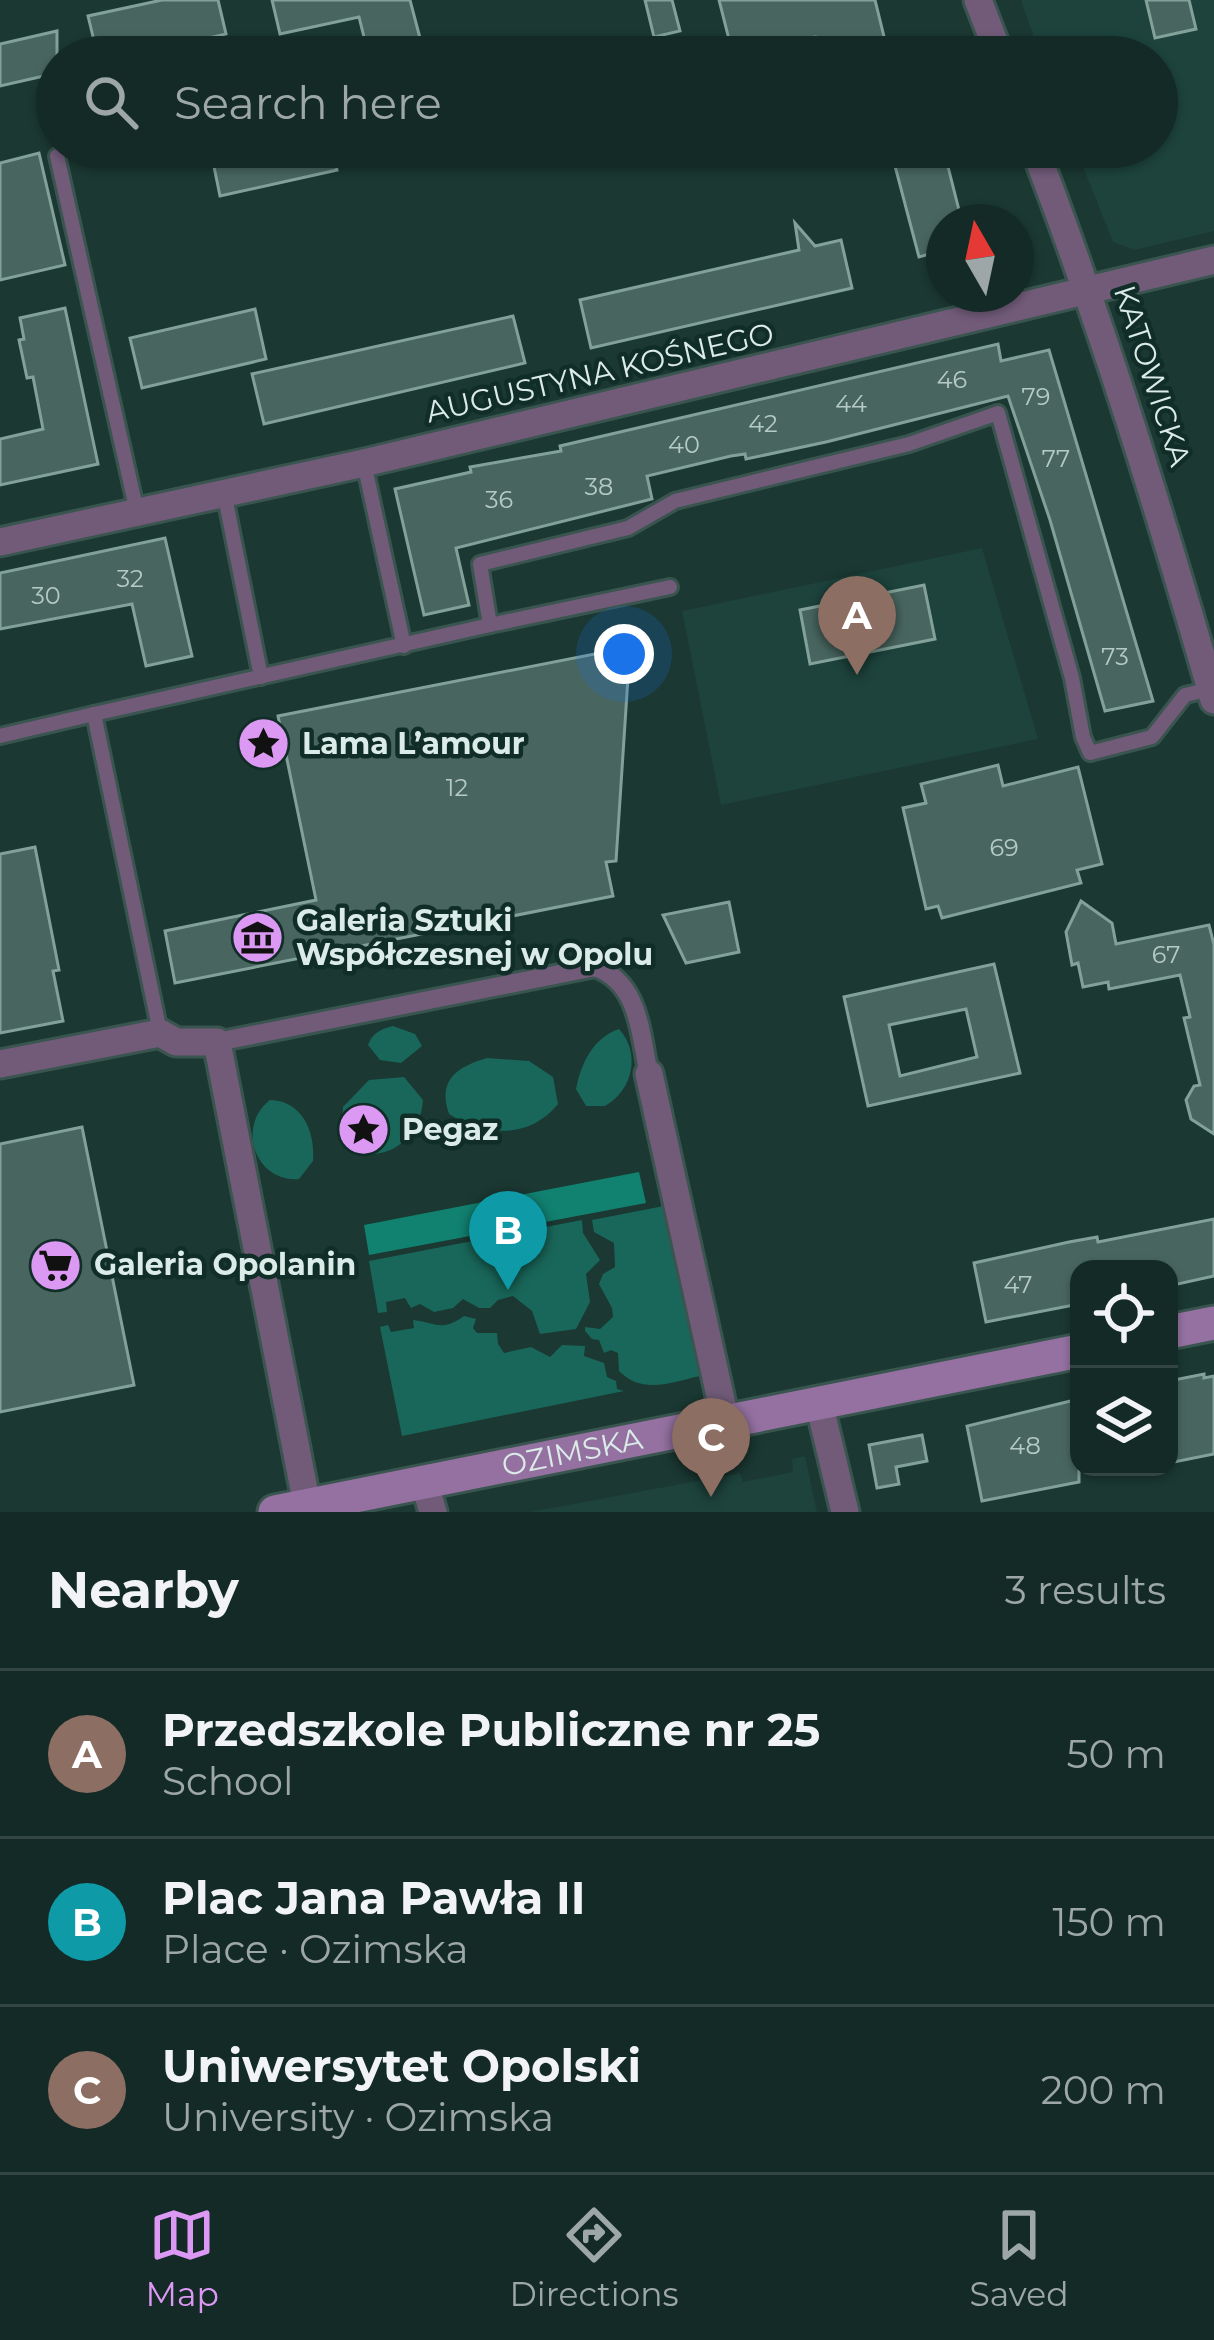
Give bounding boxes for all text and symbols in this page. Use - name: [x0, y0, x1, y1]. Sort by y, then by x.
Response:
- search box: [36, 36, 1178, 168]
- icon: search: [78, 69, 144, 135]
- text: Search here: [174, 75, 442, 130]
- north arrow: [926, 204, 1034, 312]
- street label: KATOWICKA: [1106, 281, 1199, 471]
- street label: AUGUSTYNA KOŚNEGO: [422, 314, 777, 431]
- house number: 46: [937, 365, 967, 394]
- house number: 79: [1022, 382, 1050, 411]
- house number: 44: [835, 389, 867, 418]
- house number: 42: [748, 409, 778, 438]
- house number: 40: [668, 430, 700, 459]
- house number: 77: [1042, 444, 1070, 473]
- house number: 38: [585, 472, 613, 501]
- house number: 36: [485, 485, 513, 514]
- house number: 32: [116, 564, 144, 593]
- pin: A: [818, 576, 896, 675]
- house number: 30: [31, 581, 61, 610]
- your location: [594, 624, 654, 684]
- house number: 73: [1101, 642, 1129, 671]
- place icon: Lama L’amour: [235, 716, 291, 772]
- place label: Lama L’amour: [302, 725, 525, 762]
- house number: 12: [446, 773, 468, 802]
- house number: 69: [989, 833, 1019, 862]
- place label: Galeria Sztuki Współczesnej w Opolu: [296, 902, 653, 973]
- museum icon: Galeria Sztuki Współczesnej w Opolu: [229, 910, 285, 966]
- house number: 67: [1152, 940, 1180, 969]
- place icon: Pegaz: [335, 1102, 391, 1158]
- place label: Pegaz: [402, 1111, 498, 1148]
- pin: B: [469, 1191, 547, 1290]
- supermarket icon: Galeria Opolanin: [27, 1237, 83, 1293]
- place label: Galeria Opolanin: [94, 1246, 356, 1283]
- map controls: [1070, 1260, 1178, 1476]
- button: locate: [1070, 1260, 1178, 1368]
- house number: 47: [1004, 1270, 1032, 1299]
- button: layers: [1070, 1368, 1178, 1476]
- pin: C: [672, 1398, 750, 1497]
- street label: OZIMSKA: [498, 1420, 646, 1484]
- house number: 48: [1009, 1431, 1041, 1460]
- text: Nearby: [48, 1559, 239, 1621]
- text: 3 results: [1005, 1566, 1166, 1614]
- text: Przedszkole Publiczne nr 25: [162, 1702, 820, 1757]
- text: A: [72, 1730, 102, 1778]
- text: 50 m: [1067, 1730, 1166, 1778]
- text: School: [162, 1757, 293, 1805]
- text: Plac Jana Pawła II: [162, 1870, 586, 1925]
- text: B: [72, 1898, 102, 1946]
- text: 150 m: [1052, 1898, 1166, 1946]
- text: Place · Ozimska: [162, 1925, 468, 1973]
- text: Uniwersytet Opolski: [162, 2038, 641, 2093]
- text: C: [73, 2066, 101, 2114]
- text: 200 m: [1041, 2066, 1166, 2114]
- text: University · Ozimska: [162, 2093, 554, 2141]
- tab: Map: [145, 2202, 219, 2314]
- tab: Directions: [510, 2202, 679, 2314]
- tab: Saved: [969, 2202, 1069, 2314]

